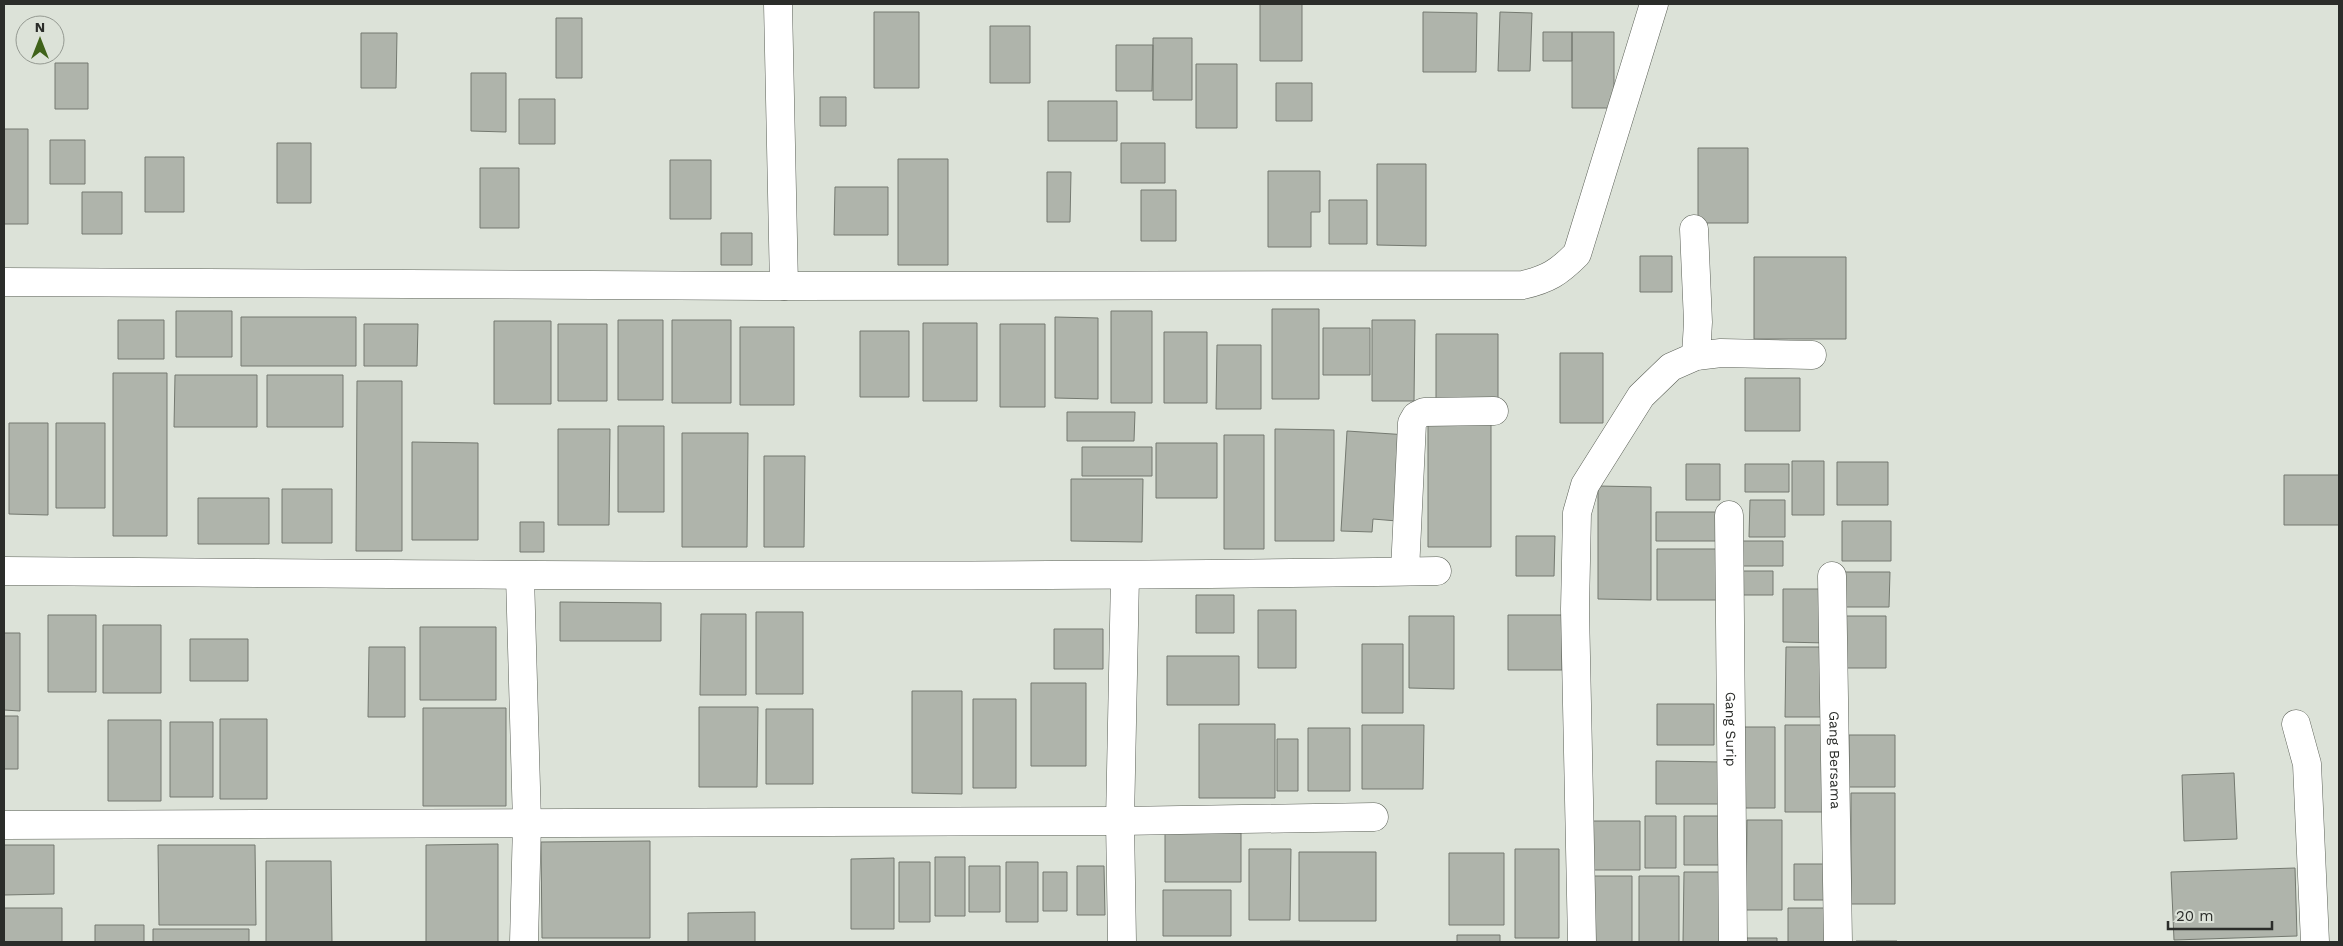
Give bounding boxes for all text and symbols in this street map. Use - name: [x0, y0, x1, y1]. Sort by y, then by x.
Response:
- north arrow: [15, 15, 65, 65]
- text: N: [35, 19, 45, 35]
- street label: Gang Surip: [1723, 692, 1739, 766]
- street label: Gang Bersama: [1826, 711, 1844, 809]
- scale bar: [2168, 898, 2272, 930]
- text: 20 m: [2176, 907, 2214, 925]

